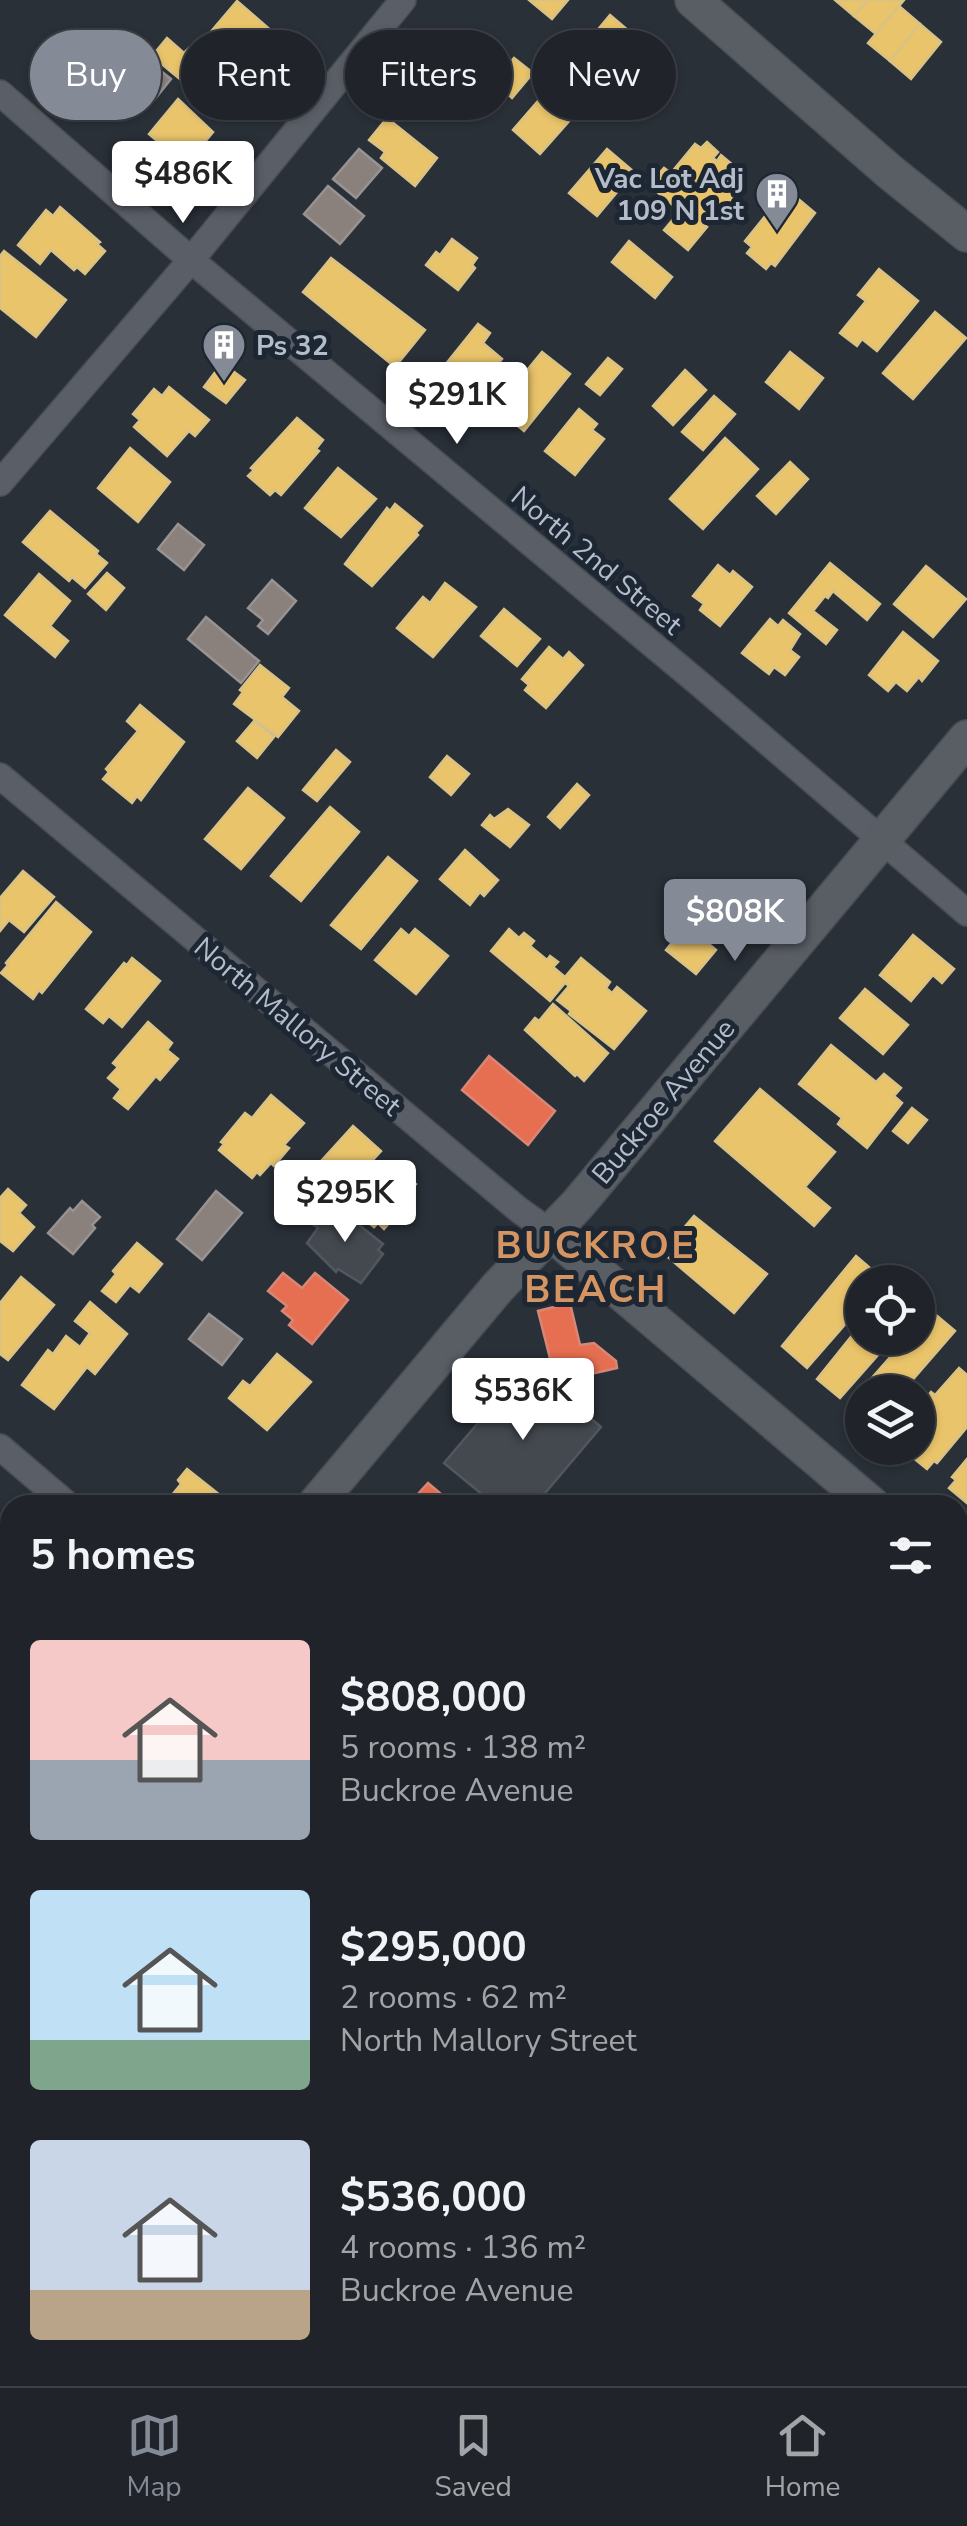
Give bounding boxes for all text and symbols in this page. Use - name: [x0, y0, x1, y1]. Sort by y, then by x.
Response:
- chip: Buy: [30, 30, 161, 120]
- chip: Rent: [181, 30, 325, 120]
- chip: Filters: [345, 30, 512, 120]
- chip: New: [532, 30, 676, 120]
- pin: $486K: [113, 141, 253, 226]
- text: $486K: [134, 152, 232, 195]
- place label: Vac Lot Adj 109 N 1st: [594, 160, 744, 230]
- building icon: Vac Lot Adj 109 N 1st: [754, 171, 800, 232]
- building icon: Ps 32: [201, 322, 247, 383]
- place label: Ps 32: [256, 327, 328, 365]
- pin: $291K: [387, 362, 527, 447]
- text: $291K: [408, 373, 506, 416]
- street label: North 2nd Street: [503, 478, 690, 644]
- pin: $808K: [665, 879, 805, 964]
- text: $808K: [686, 890, 784, 933]
- street label: North Mallory Street: [186, 929, 409, 1125]
- street label: Buckroe Avenue: [584, 1011, 744, 1192]
- pin: $295K: [275, 1160, 415, 1245]
- text: $295K: [296, 1171, 394, 1214]
- district label: BUCKROE BEACH: [495, 1220, 697, 1315]
- map controls: [845, 1265, 935, 1465]
- button: locate: [845, 1265, 935, 1355]
- pin: $536K: [453, 1358, 593, 1443]
- text: $536K: [474, 1369, 572, 1412]
- button: layers: [845, 1375, 935, 1465]
- text: 5 homes: [30, 1527, 195, 1584]
- icon: filters: [883, 1528, 938, 1583]
- text: $808,000: [340, 1669, 527, 1726]
- icon: home: [110, 1680, 230, 1800]
- text: 5 rooms · 138 m²: [340, 1726, 586, 1769]
- text: Buckroe Avenue: [340, 1769, 574, 1812]
- text: $295,000: [340, 1919, 527, 1976]
- icon: home: [110, 1930, 230, 2050]
- text: 2 rooms · 62 m²: [340, 1976, 567, 2019]
- text: North Mallory Street: [340, 2019, 637, 2062]
- text: $536,000: [340, 2169, 527, 2226]
- icon: home: [110, 2180, 230, 2300]
- text: 4 rooms · 136 m²: [340, 2226, 586, 2269]
- text: Buckroe Avenue: [340, 2269, 574, 2312]
- tab: Map: [126, 2408, 182, 2506]
- tab: Saved: [434, 2408, 512, 2506]
- tab: Home: [765, 2408, 841, 2506]

